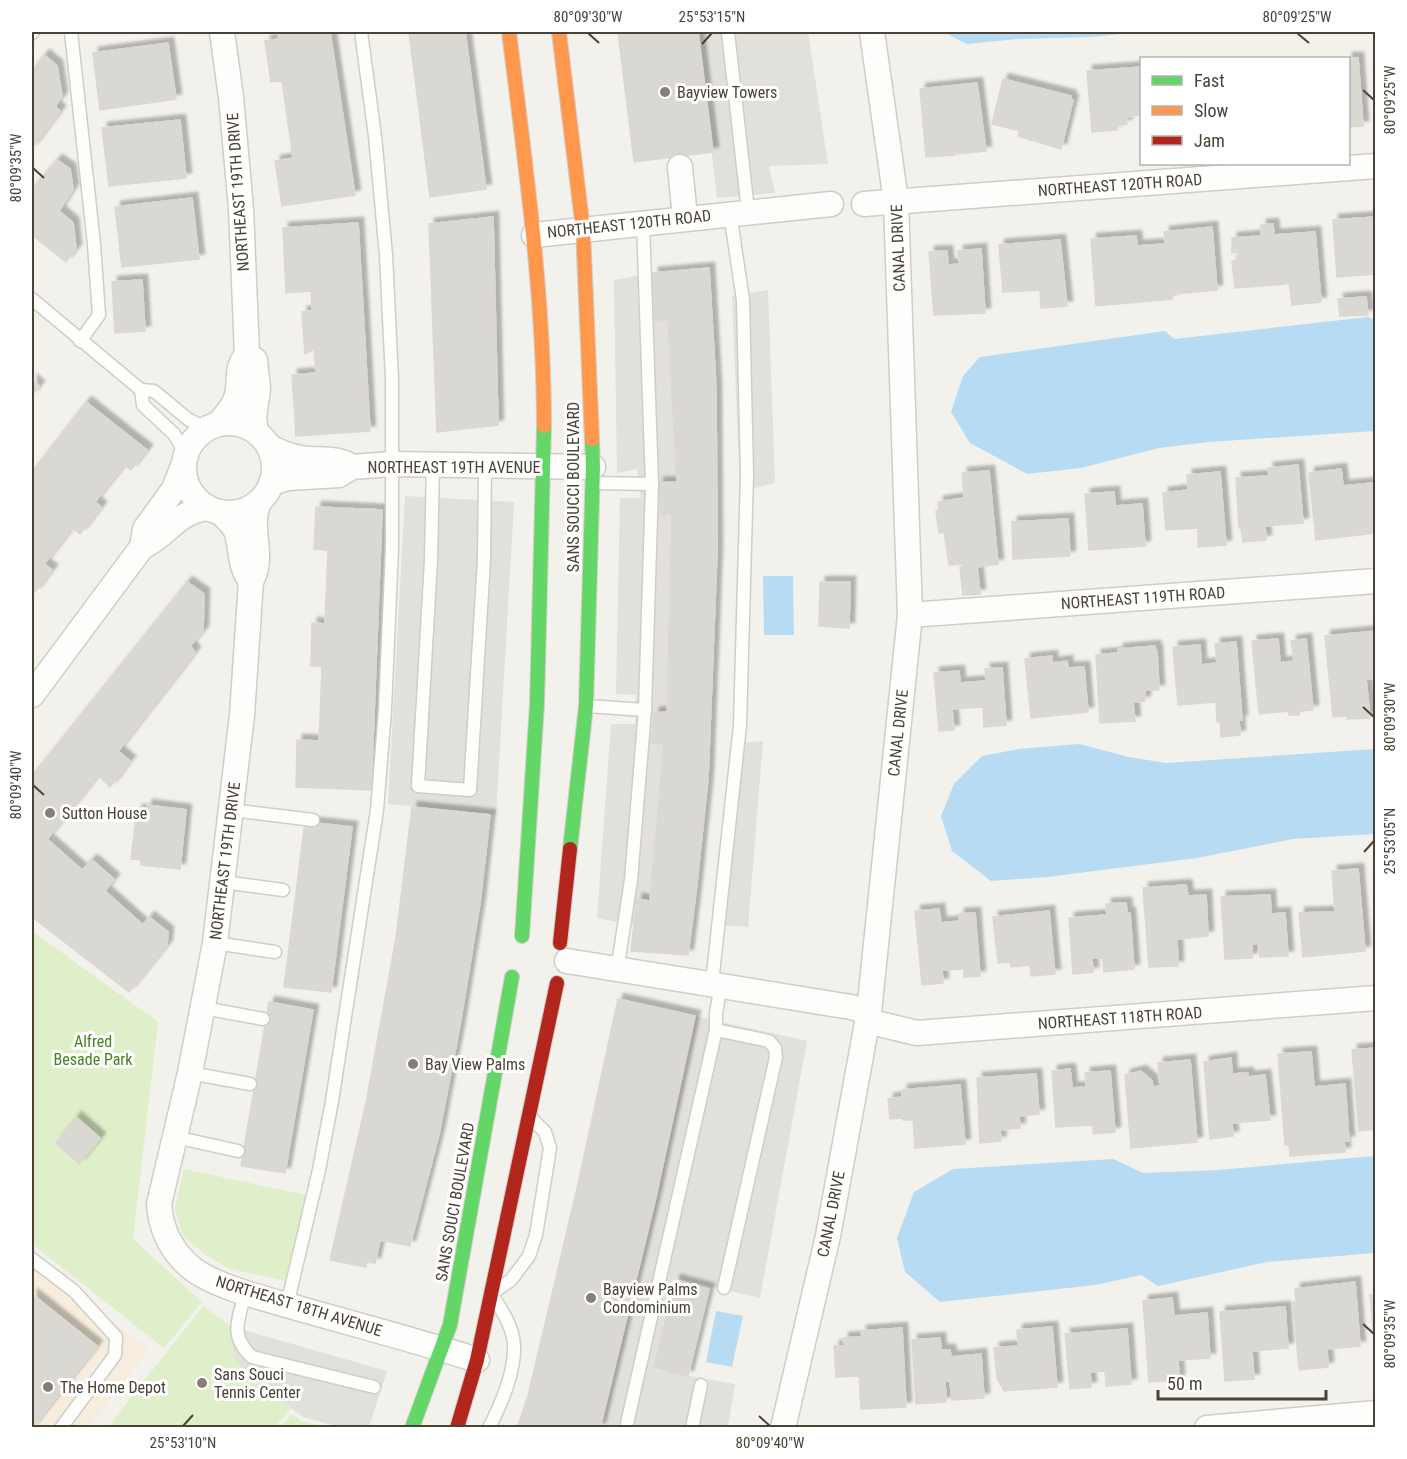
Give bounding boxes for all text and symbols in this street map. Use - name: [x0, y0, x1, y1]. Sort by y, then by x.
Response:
- text: 80°09'30"W: [554, 8, 623, 26]
- text: 25°53'15"N: [679, 8, 745, 26]
- text: 80°09'25"W: [1263, 8, 1332, 26]
- legend: [1140, 57, 1350, 165]
- text: 80°09'25"W: [1381, 65, 1399, 134]
- text: Fast: [1194, 70, 1225, 91]
- place label: Bayview Towers: [677, 83, 777, 102]
- marker: Bayview Towers: [658, 85, 672, 99]
- text: Slow: [1194, 100, 1229, 121]
- street label: NORTHEAST 19TH DRIVE: [223, 112, 253, 272]
- text: Jam: [1194, 130, 1225, 151]
- text: 80°09'35"W: [7, 133, 25, 202]
- street label: NORTHEAST 120TH ROAD: [1037, 170, 1203, 200]
- street label: CANAL DRIVE: [887, 204, 909, 292]
- street label: NORTHEAST 120TH ROAD: [546, 206, 712, 242]
- street label: SANS SOUCCI BOULEVARD: [564, 402, 583, 572]
- street label: NORTHEAST 19TH AVENUE: [368, 458, 540, 477]
- street label: NORTHEAST 119TH ROAD: [1060, 583, 1226, 613]
- text: 80°09'30"W: [1381, 682, 1399, 751]
- street label: CANAL DRIVE: [884, 688, 912, 777]
- text: 80°09'40"W: [7, 750, 25, 819]
- street label: NORTHEAST 19TH DRIVE: [206, 781, 244, 941]
- place label: Sutton House: [62, 804, 147, 823]
- marker: Sutton House: [43, 806, 57, 820]
- text: 25°53'05"N: [1381, 808, 1399, 874]
- street label: NORTHEAST 118TH ROAD: [1037, 1003, 1203, 1033]
- park label: Alfred Besade Park: [54, 1032, 133, 1069]
- place label: Bay View Palms: [425, 1055, 525, 1074]
- marker: Bay View Palms: [406, 1057, 420, 1071]
- street label: SANS SOUCI BOULEVARD: [432, 1121, 478, 1283]
- street label: CANAL DRIVE: [813, 1169, 849, 1259]
- street label: NORTHEAST 18TH AVENUE: [214, 1272, 384, 1340]
- place label: Bayview Palms Condominium: [603, 1280, 698, 1317]
- marker: Bayview Palms Condominium: [584, 1291, 598, 1305]
- text: 80°09'35"W: [1381, 1299, 1399, 1368]
- scale bar: [1158, 1363, 1326, 1401]
- place label: Sans Souci Tennis Center: [214, 1365, 301, 1402]
- text: 50 m: [1167, 1373, 1202, 1394]
- marker: Sans Souci Tennis Center: [195, 1376, 209, 1390]
- place label: The Home Depot: [60, 1378, 166, 1397]
- marker: The Home Depot: [41, 1380, 55, 1394]
- text: 25°53'10"N: [150, 1434, 216, 1452]
- text: 80°09'40"W: [736, 1434, 805, 1452]

